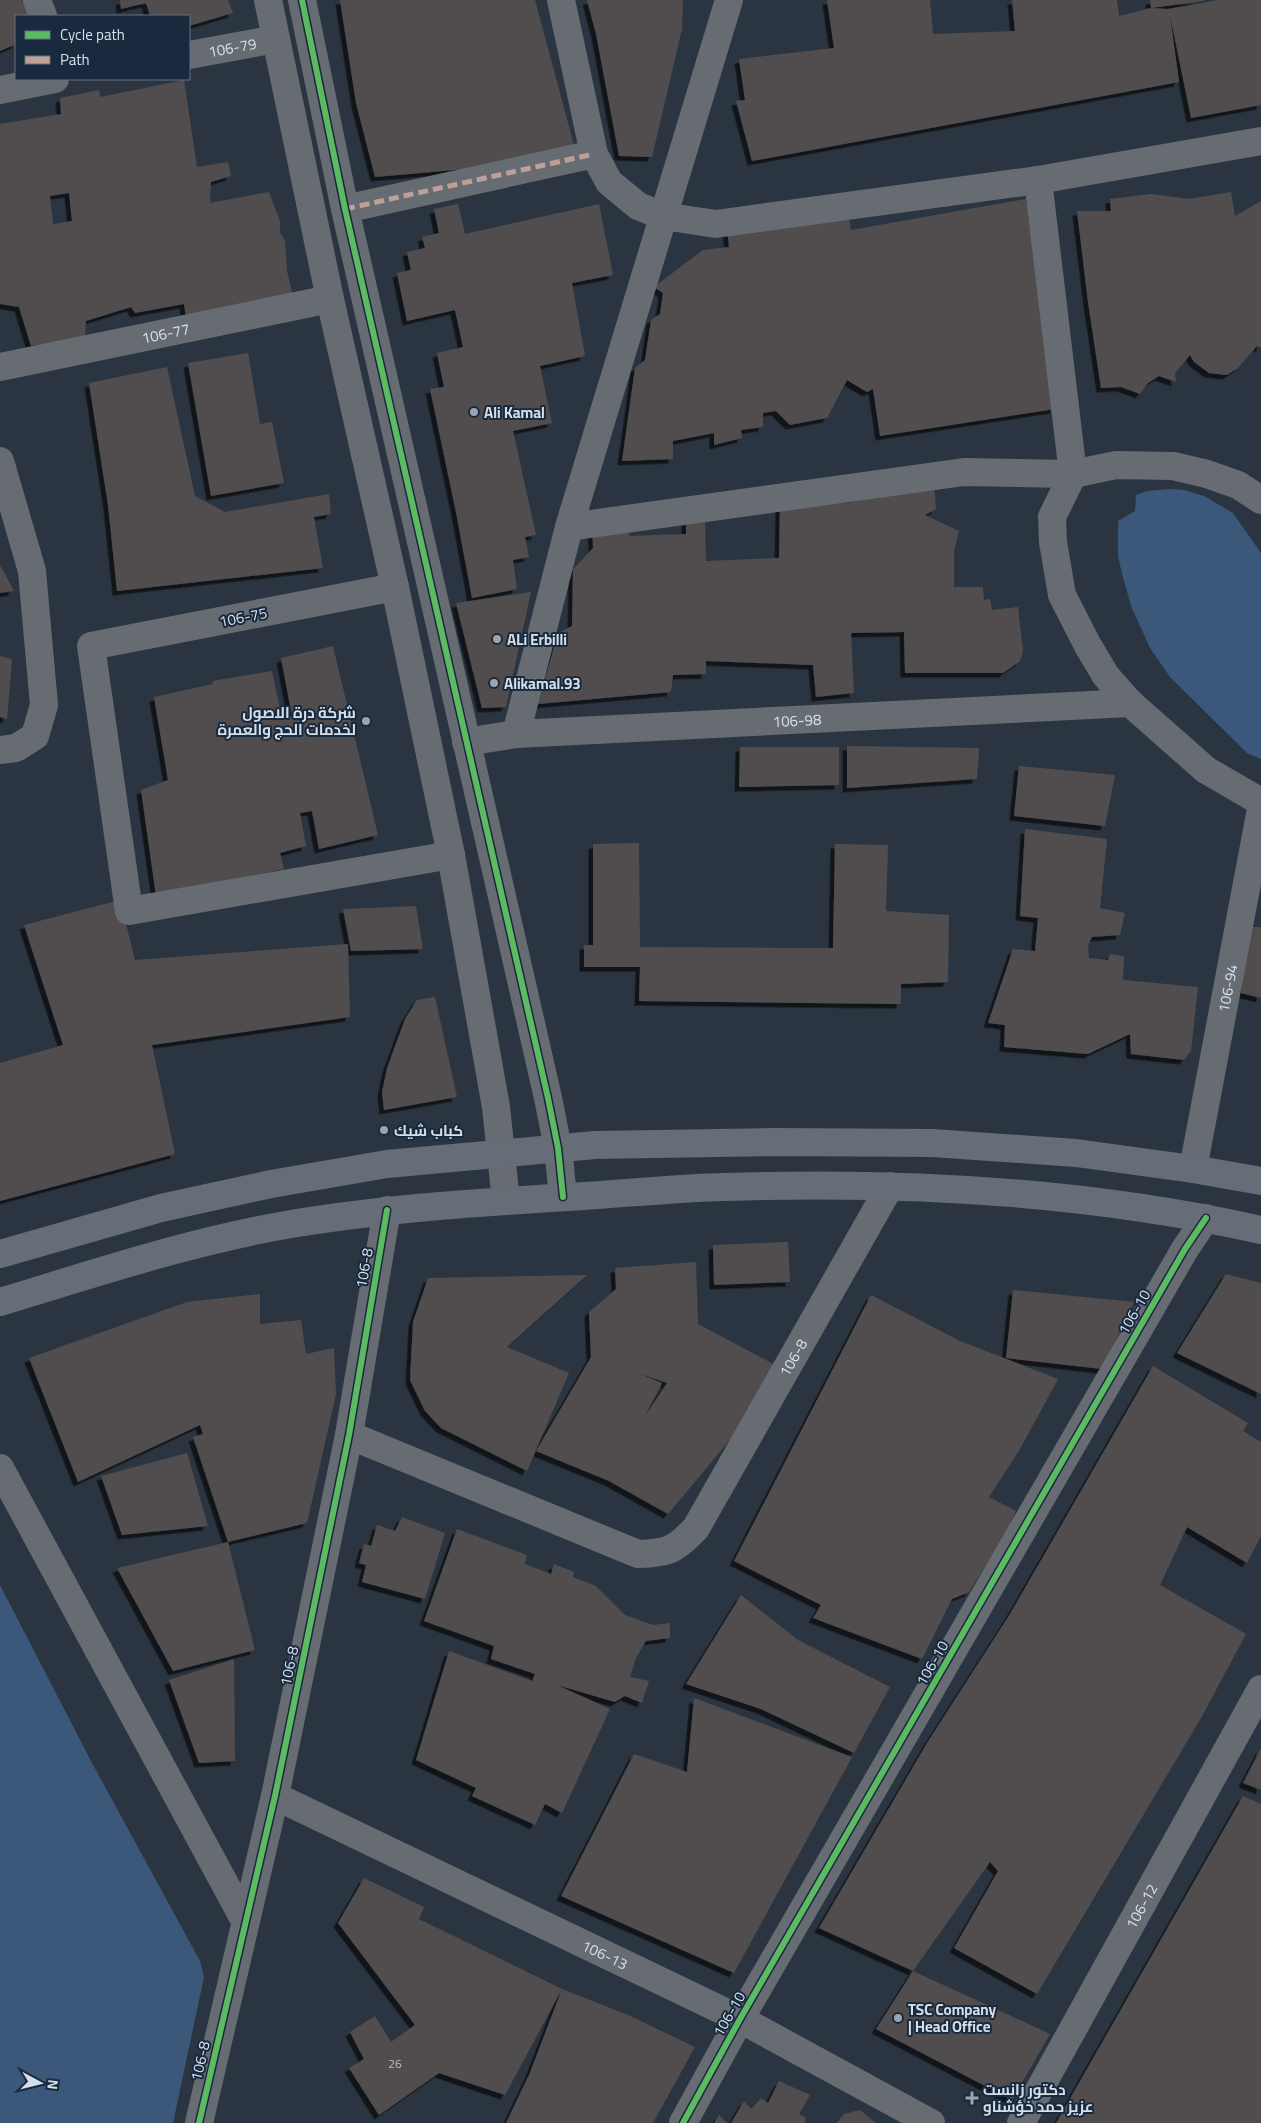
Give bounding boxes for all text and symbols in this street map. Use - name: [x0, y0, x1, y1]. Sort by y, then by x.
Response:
- legend: [15, 15, 190, 80]
- text: Cycle path: [60, 20, 125, 49]
- street label: 106-79: [206, 28, 259, 66]
- text: Path: [60, 45, 90, 74]
- street label: 106-77: [139, 314, 192, 352]
- place label: Ali Kamal: [484, 398, 545, 427]
- marker: Ali Kamal: [468, 406, 480, 418]
- street label: 106-75: [216, 598, 270, 636]
- place label: ALi Erbilli: [507, 625, 567, 654]
- marker: ALi Erbilli: [491, 633, 503, 645]
- place label: Alikamal.93: [504, 669, 581, 698]
- marker: Alikamal.93: [488, 677, 500, 689]
- place label: شركة درة الاصول لخدمات الحج والعمرة: [217, 698, 356, 744]
- street label: 106-98: [772, 704, 822, 736]
- marker: شركة درة الاصول لخدمات الحج والعمرة: [360, 715, 372, 727]
- street label: 106-94: [1208, 962, 1246, 1015]
- place label: كباب شيك: [394, 1116, 463, 1145]
- marker: كباب شيك: [378, 1124, 390, 1136]
- street label: 106-8: [346, 1246, 382, 1290]
- street label: 106-10: [1109, 1284, 1159, 1340]
- street label: 106-8: [770, 1333, 815, 1382]
- street label: 106-10: [907, 1635, 957, 1691]
- street label: 106-8: [271, 1643, 307, 1689]
- street label: 106-12: [1117, 1878, 1165, 1934]
- street label: 106-13: [577, 1931, 633, 1978]
- street label: 106-10: [704, 1986, 754, 2042]
- place label: TSC Company | Head Office: [908, 1995, 997, 2041]
- marker: TSC Company | Head Office: [892, 2012, 904, 2024]
- street label: 106-8: [181, 2038, 219, 2084]
- house number: 26: [388, 2052, 402, 2075]
- north arrow: [15, 2058, 65, 2108]
- place label: دكتور زانست عزيز حمد خؤشناو: [983, 2075, 1093, 2121]
- text: N: [39, 2078, 66, 2091]
- marker: دكتور زانست عزيز حمد خؤشناو: [965, 2091, 979, 2105]

